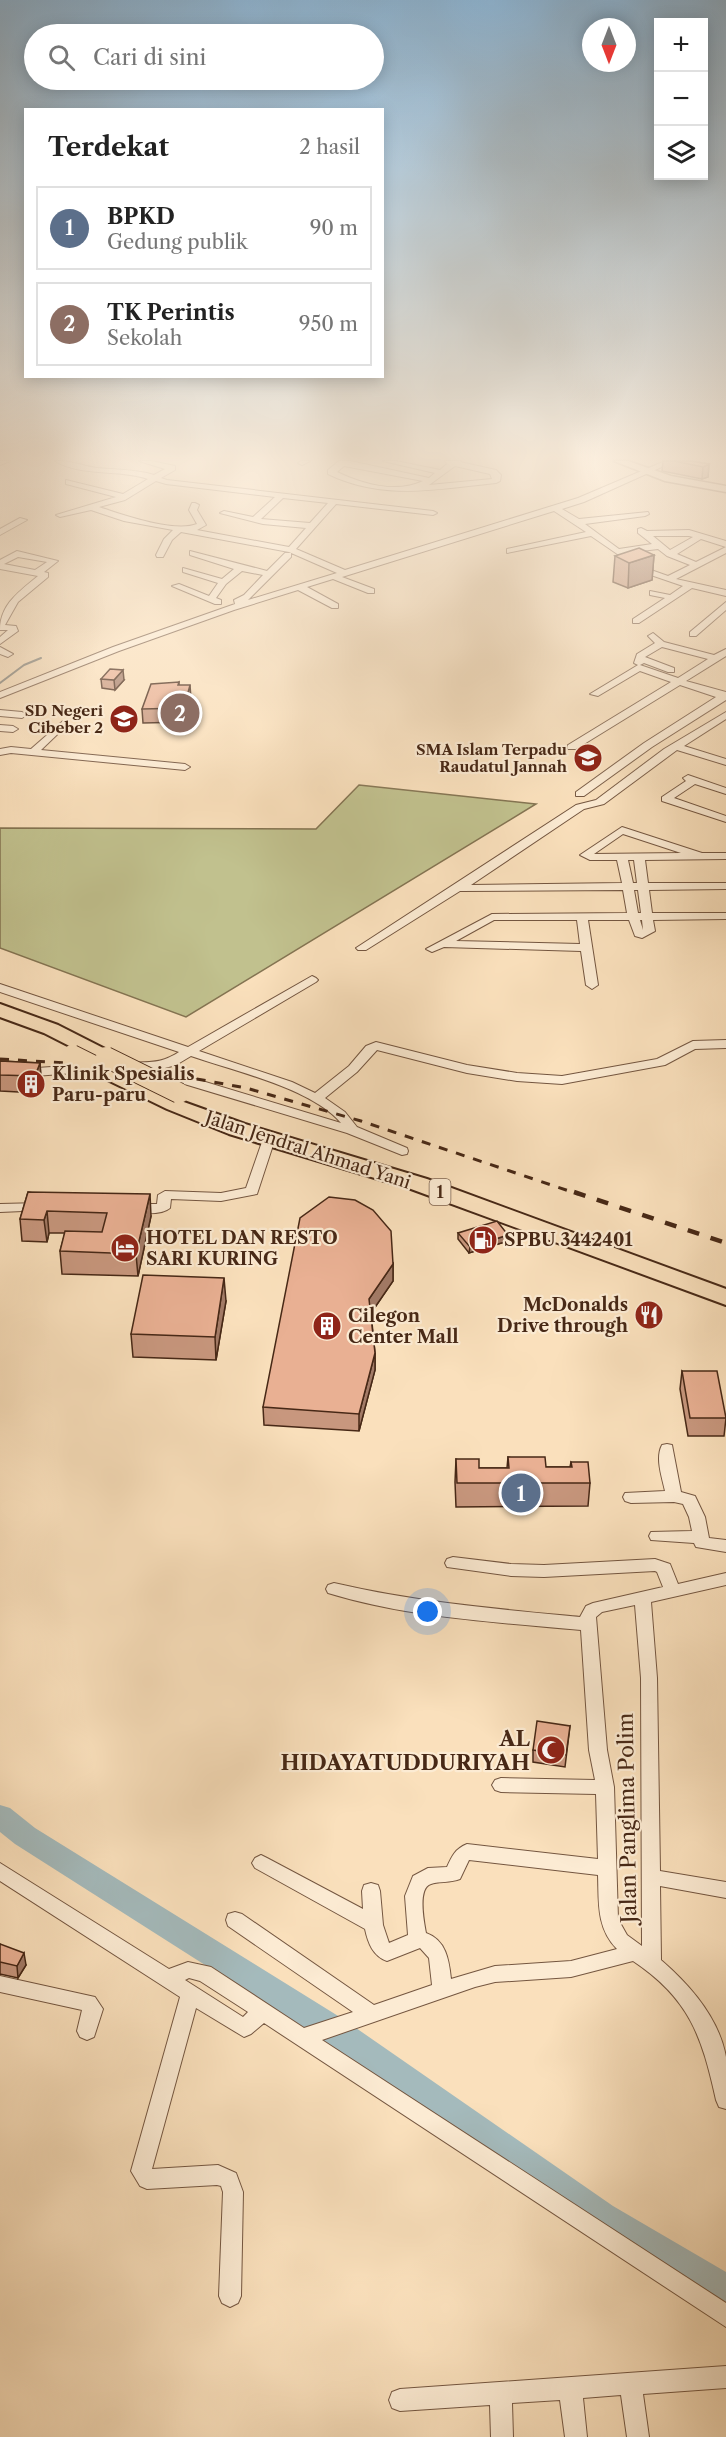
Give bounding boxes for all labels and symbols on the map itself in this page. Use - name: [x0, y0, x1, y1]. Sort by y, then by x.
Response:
- north arrow: [582, 18, 636, 72]
- pin: 2: [160, 690, 200, 736]
- place label: SD Negeri Cibeber 2: [25, 701, 104, 737]
- school or university icon: SD Negeri Cibeber 2: [108, 703, 140, 735]
- place label: SMA Islam Terpadu Raudatul Jannah: [416, 740, 568, 776]
- school or university icon: SMA Islam Terpadu Raudatul Jannah: [572, 742, 604, 774]
- place label: Klinik Spesialis Paru-paru: [52, 1063, 195, 1106]
- building icon: Klinik Spesialis Paru-paru: [15, 1068, 47, 1100]
- street label: Jalan Jendral Ahmad Yani: [200, 1105, 414, 1194]
- road number: 1: [430, 1179, 450, 1205]
- fuel station icon: SPBU 3442401: [467, 1224, 499, 1256]
- place label: HOTEL DAN RESTO SARI KURING: [146, 1227, 338, 1270]
- place label: SPBU 3442401: [504, 1229, 633, 1251]
- hotel icon: HOTEL DAN RESTO SARI KURING: [109, 1232, 141, 1264]
- place label: McDonalds Drive through: [497, 1294, 629, 1337]
- restaurant icon: McDonalds Drive through: [633, 1299, 665, 1331]
- place label: Cilegon Center Mall: [348, 1305, 459, 1348]
- building icon: Cilegon Center Mall: [311, 1310, 343, 1342]
- pin: 1: [502, 1470, 540, 1516]
- your location: [413, 1597, 442, 1626]
- street label: Jalan Panglima Polim: [613, 1712, 641, 1926]
- place label: AL HIDAYATUDDURIYAH: [281, 1726, 530, 1775]
- mosque icon: AL HIDAYATUDDURIYAH: [535, 1734, 567, 1766]

